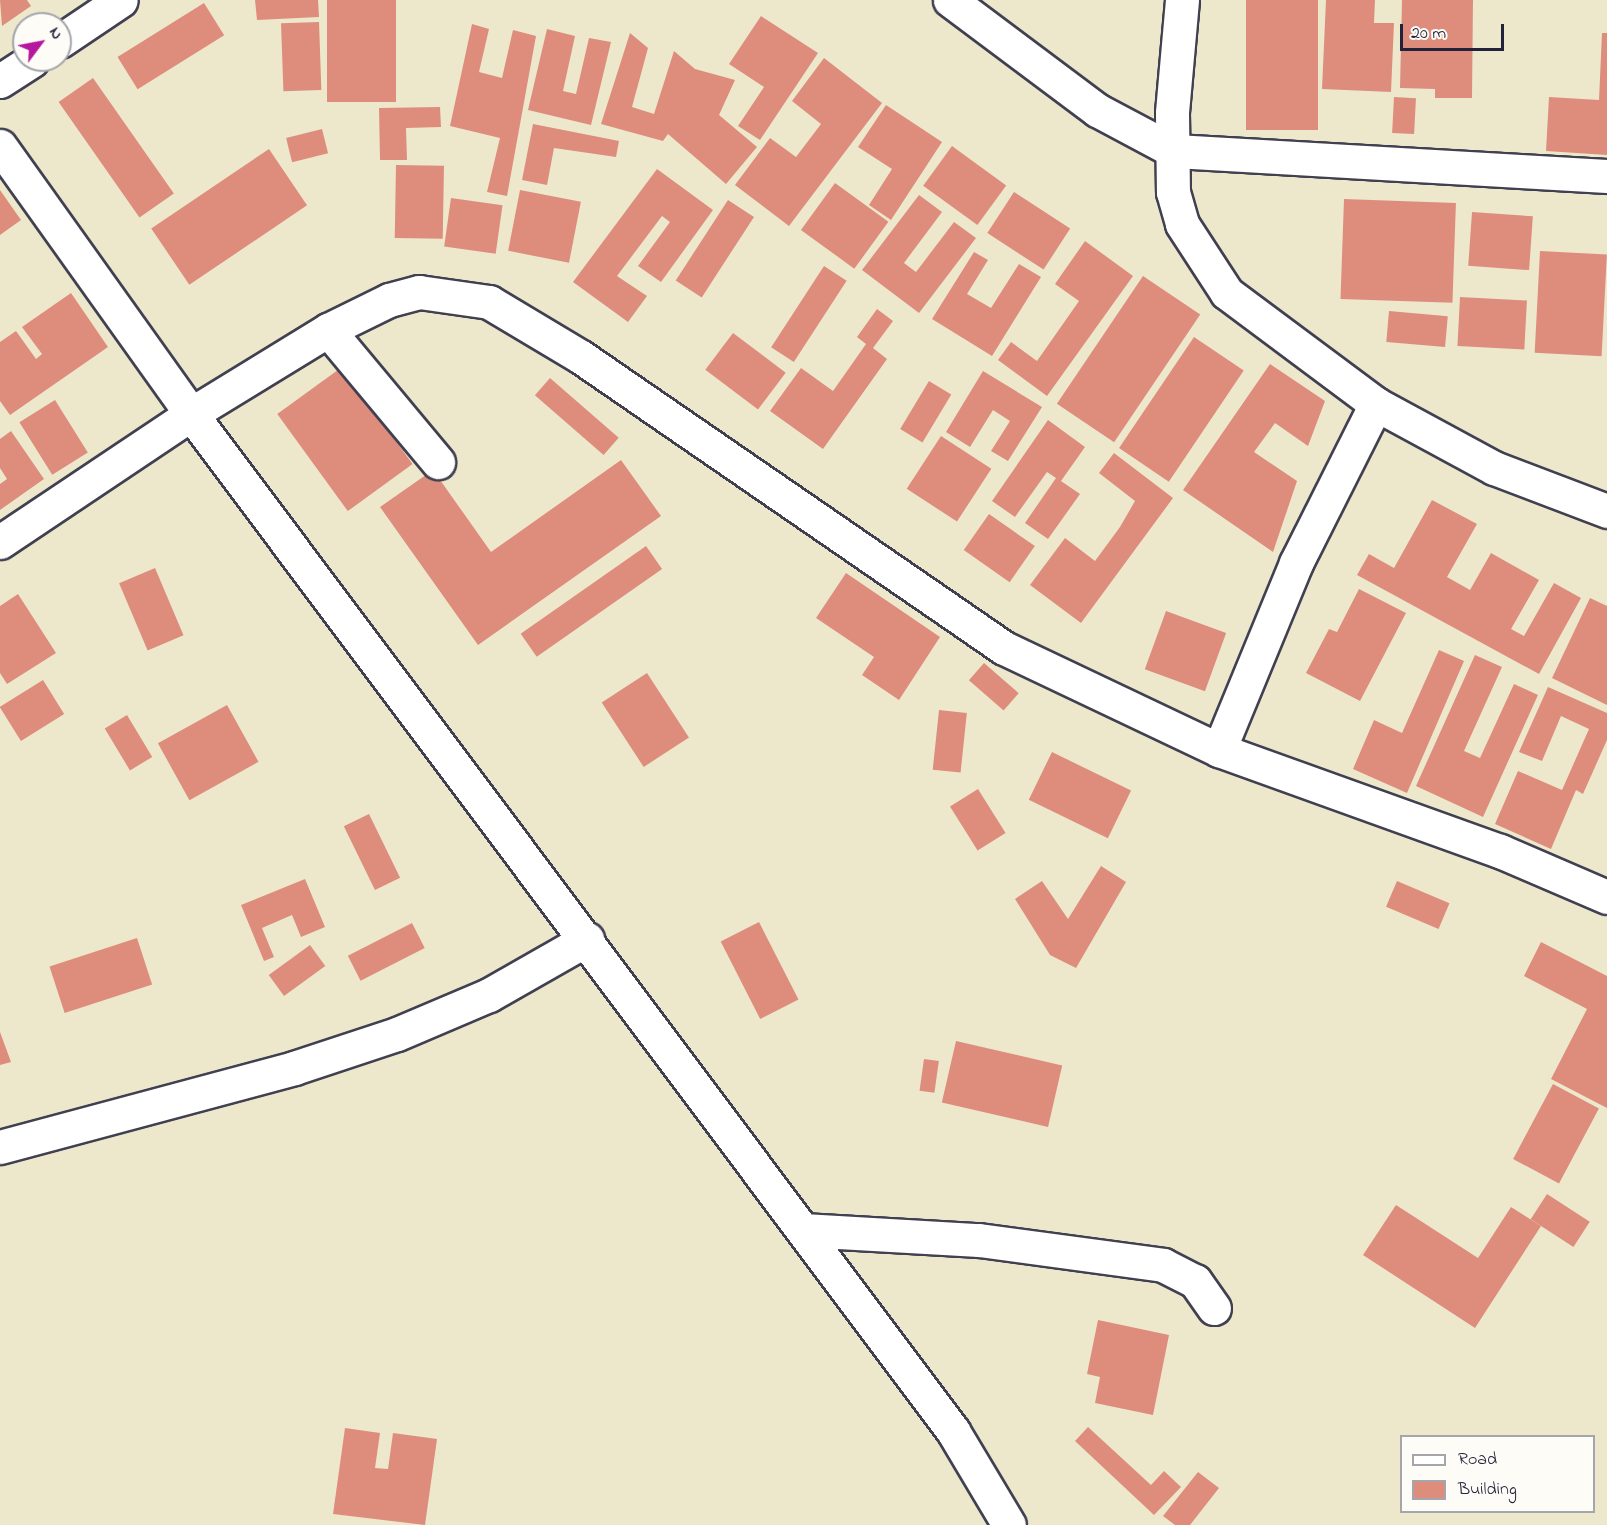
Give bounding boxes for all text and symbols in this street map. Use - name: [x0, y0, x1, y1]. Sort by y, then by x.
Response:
- north arrow: [12, 12, 72, 72]
- scale bar: [1403, 12, 1506, 50]
- text: 20 m: [1411, 21, 1446, 47]
- text: N: [43, 23, 69, 44]
- legend: [1400, 1435, 1595, 1513]
- text: Road: [1458, 1447, 1497, 1473]
- text: Building: [1458, 1477, 1517, 1503]

